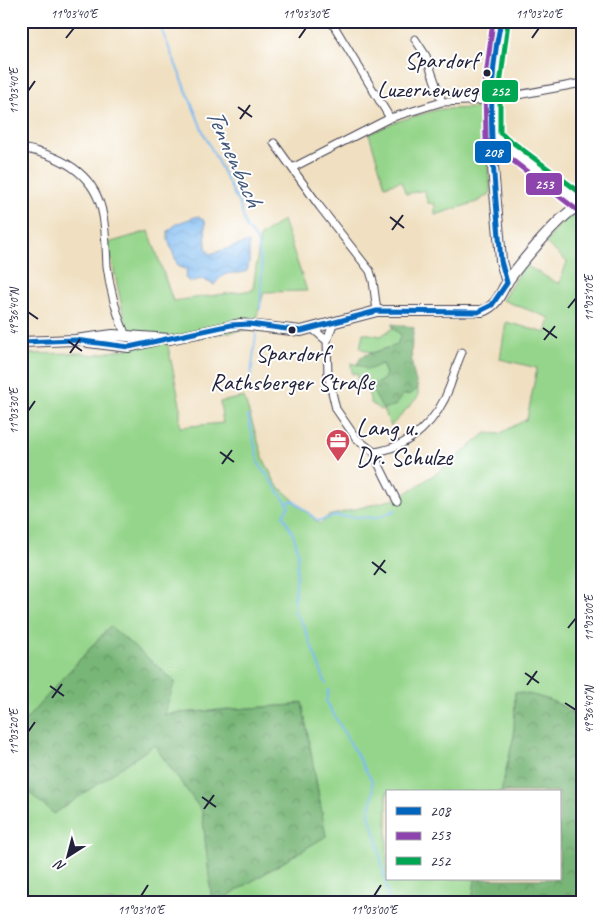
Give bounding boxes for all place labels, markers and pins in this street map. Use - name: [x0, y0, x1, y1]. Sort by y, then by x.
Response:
- place label: Spardorf Luzernenweg: [377, 45, 483, 104]
- marker: Spardorf Luzernenweg: [482, 68, 492, 78]
- marker: Spardorf Rathsberger Straße: [287, 325, 297, 335]
- place label: Spardorf Rathsberger Straße: [210, 338, 376, 397]
- place label: Lang u. Dr. Schulze: [356, 412, 454, 473]
- office icon: Lang u. Dr. Schulze: [325, 428, 351, 462]

